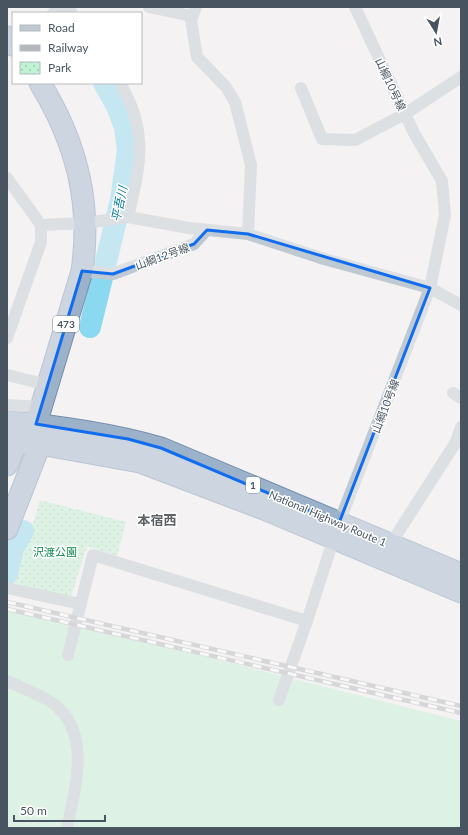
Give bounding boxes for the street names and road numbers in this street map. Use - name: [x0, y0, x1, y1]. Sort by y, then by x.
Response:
- street label: 山綱10号線: [373, 56, 409, 112]
- street label: 山綱12号線: [133, 240, 191, 272]
- road number: 473: [53, 316, 79, 332]
- street label: 山綱10号線: [369, 377, 401, 435]
- road number: 1: [246, 477, 260, 493]
- street label: National Highway Route 1: [267, 487, 389, 549]

